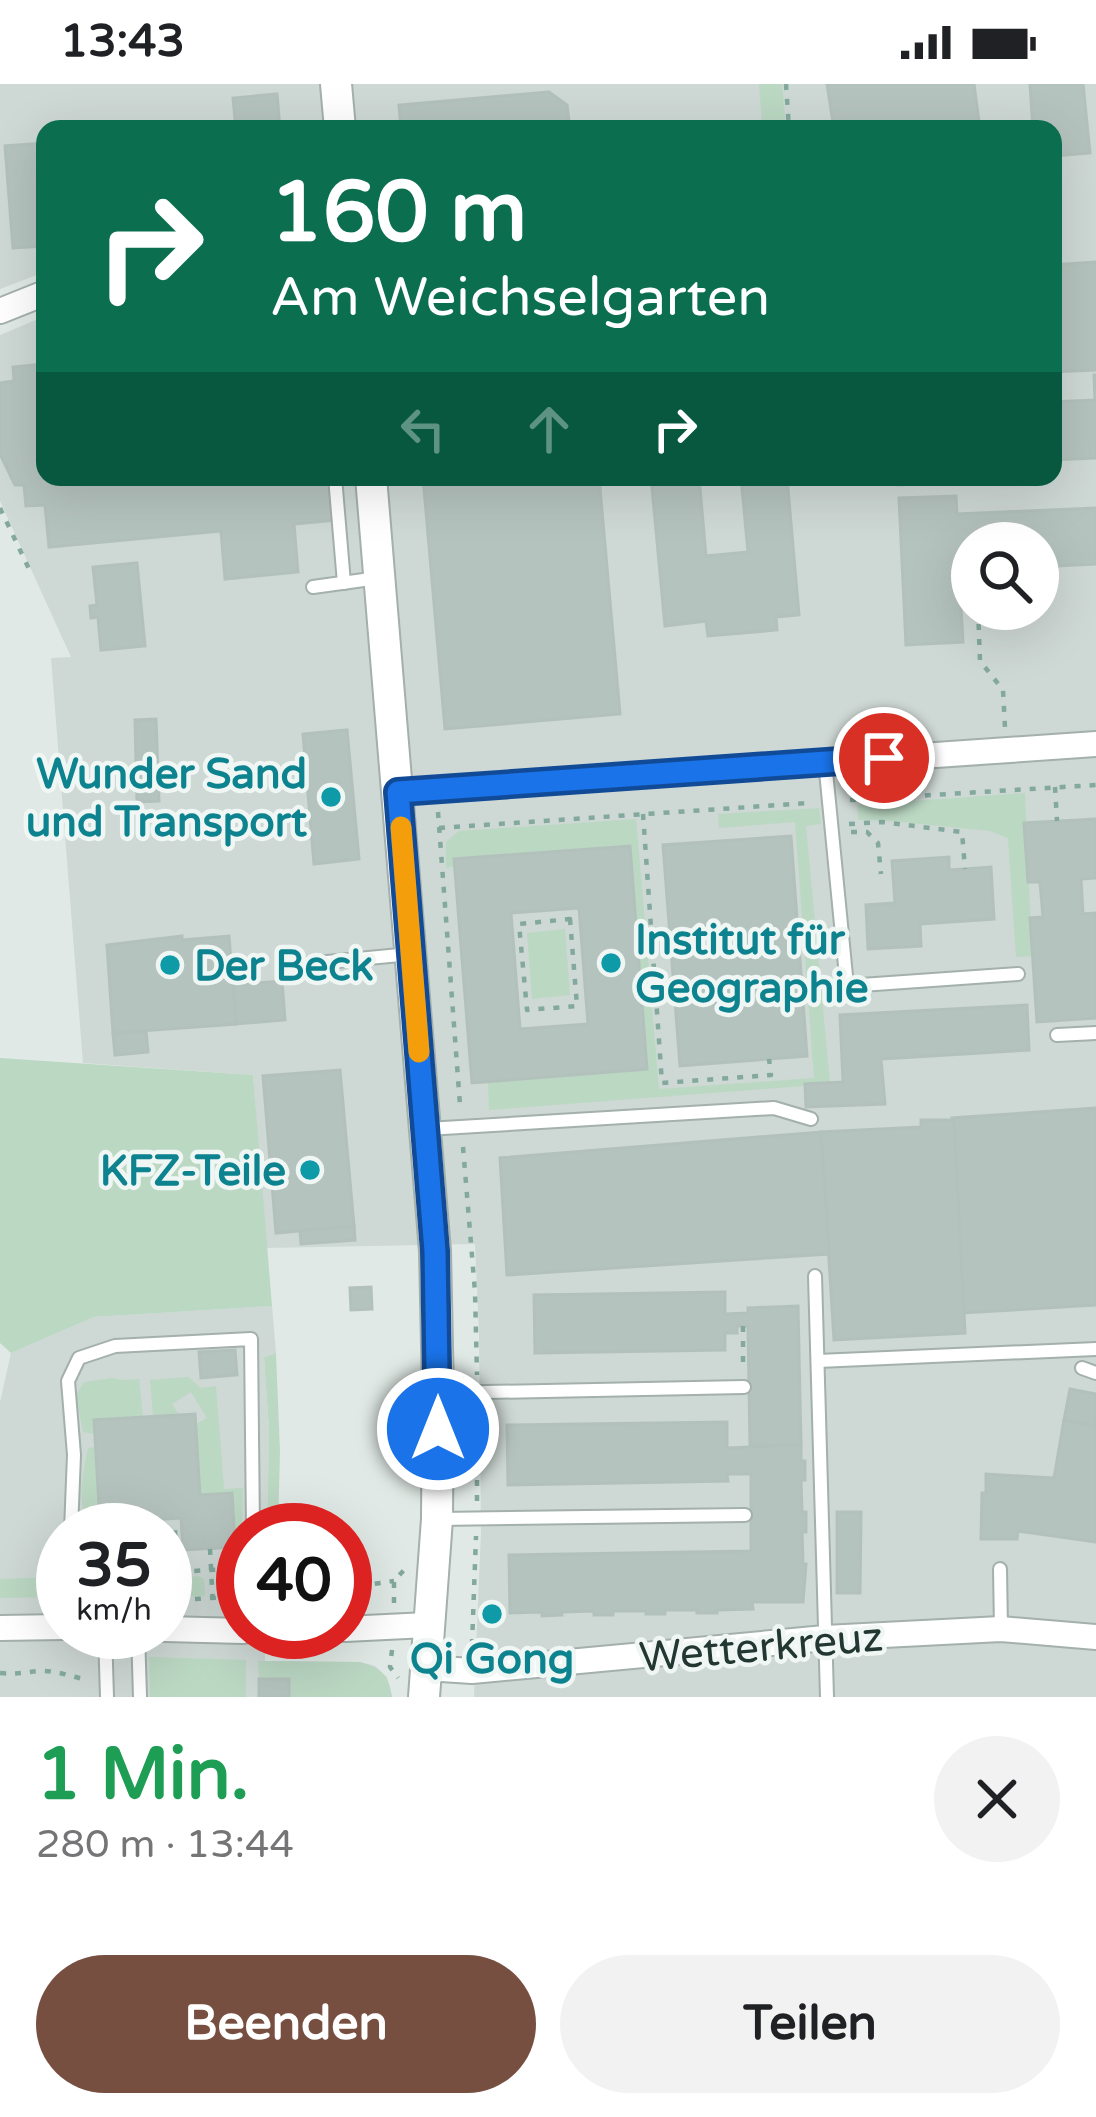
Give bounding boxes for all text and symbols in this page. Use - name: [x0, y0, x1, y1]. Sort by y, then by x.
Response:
- text: 13:43: [60, 15, 185, 69]
- text: 160 m: [270, 163, 527, 264]
- icon: right: [72, 168, 228, 324]
- text: Am Weichselgarten: [270, 265, 770, 330]
- icon: left: [390, 396, 456, 462]
- icon: ahead: [516, 396, 582, 462]
- icon: right: [642, 396, 708, 462]
- map controls: [951, 522, 1059, 630]
- button: search: [951, 522, 1059, 630]
- pin: [833, 707, 935, 809]
- icon: arrive: [851, 725, 917, 791]
- place label: Wunder Sand und Transport: [26, 749, 307, 848]
- marker: Wunder Sand und Transport: [318, 784, 344, 810]
- place label: Institut für Geographie: [635, 915, 869, 1014]
- place label: Der Beck: [194, 941, 374, 992]
- marker: Institut für Geographie: [598, 950, 624, 976]
- marker: Der Beck: [157, 952, 183, 978]
- place label: KFZ-Teile: [100, 1146, 286, 1197]
- marker: KFZ-Teile: [297, 1157, 323, 1183]
- position arrow: [375, 1366, 501, 1492]
- speed limit sign: 40: [216, 1503, 372, 1659]
- text: 35: [76, 1530, 152, 1602]
- text: km/h: [76, 1592, 152, 1629]
- marker: Qi Gong: [479, 1601, 505, 1627]
- street label: Wetterkreuz: [637, 1611, 885, 1684]
- place label: Qi Gong: [410, 1634, 574, 1685]
- text: 1 Min.: [36, 1732, 249, 1819]
- button: close: [934, 1736, 1060, 1862]
- text: 280 m · 13:44: [36, 1821, 294, 1868]
- button: Beenden: [36, 1955, 536, 2093]
- button: Teilen: [560, 1955, 1060, 2093]

